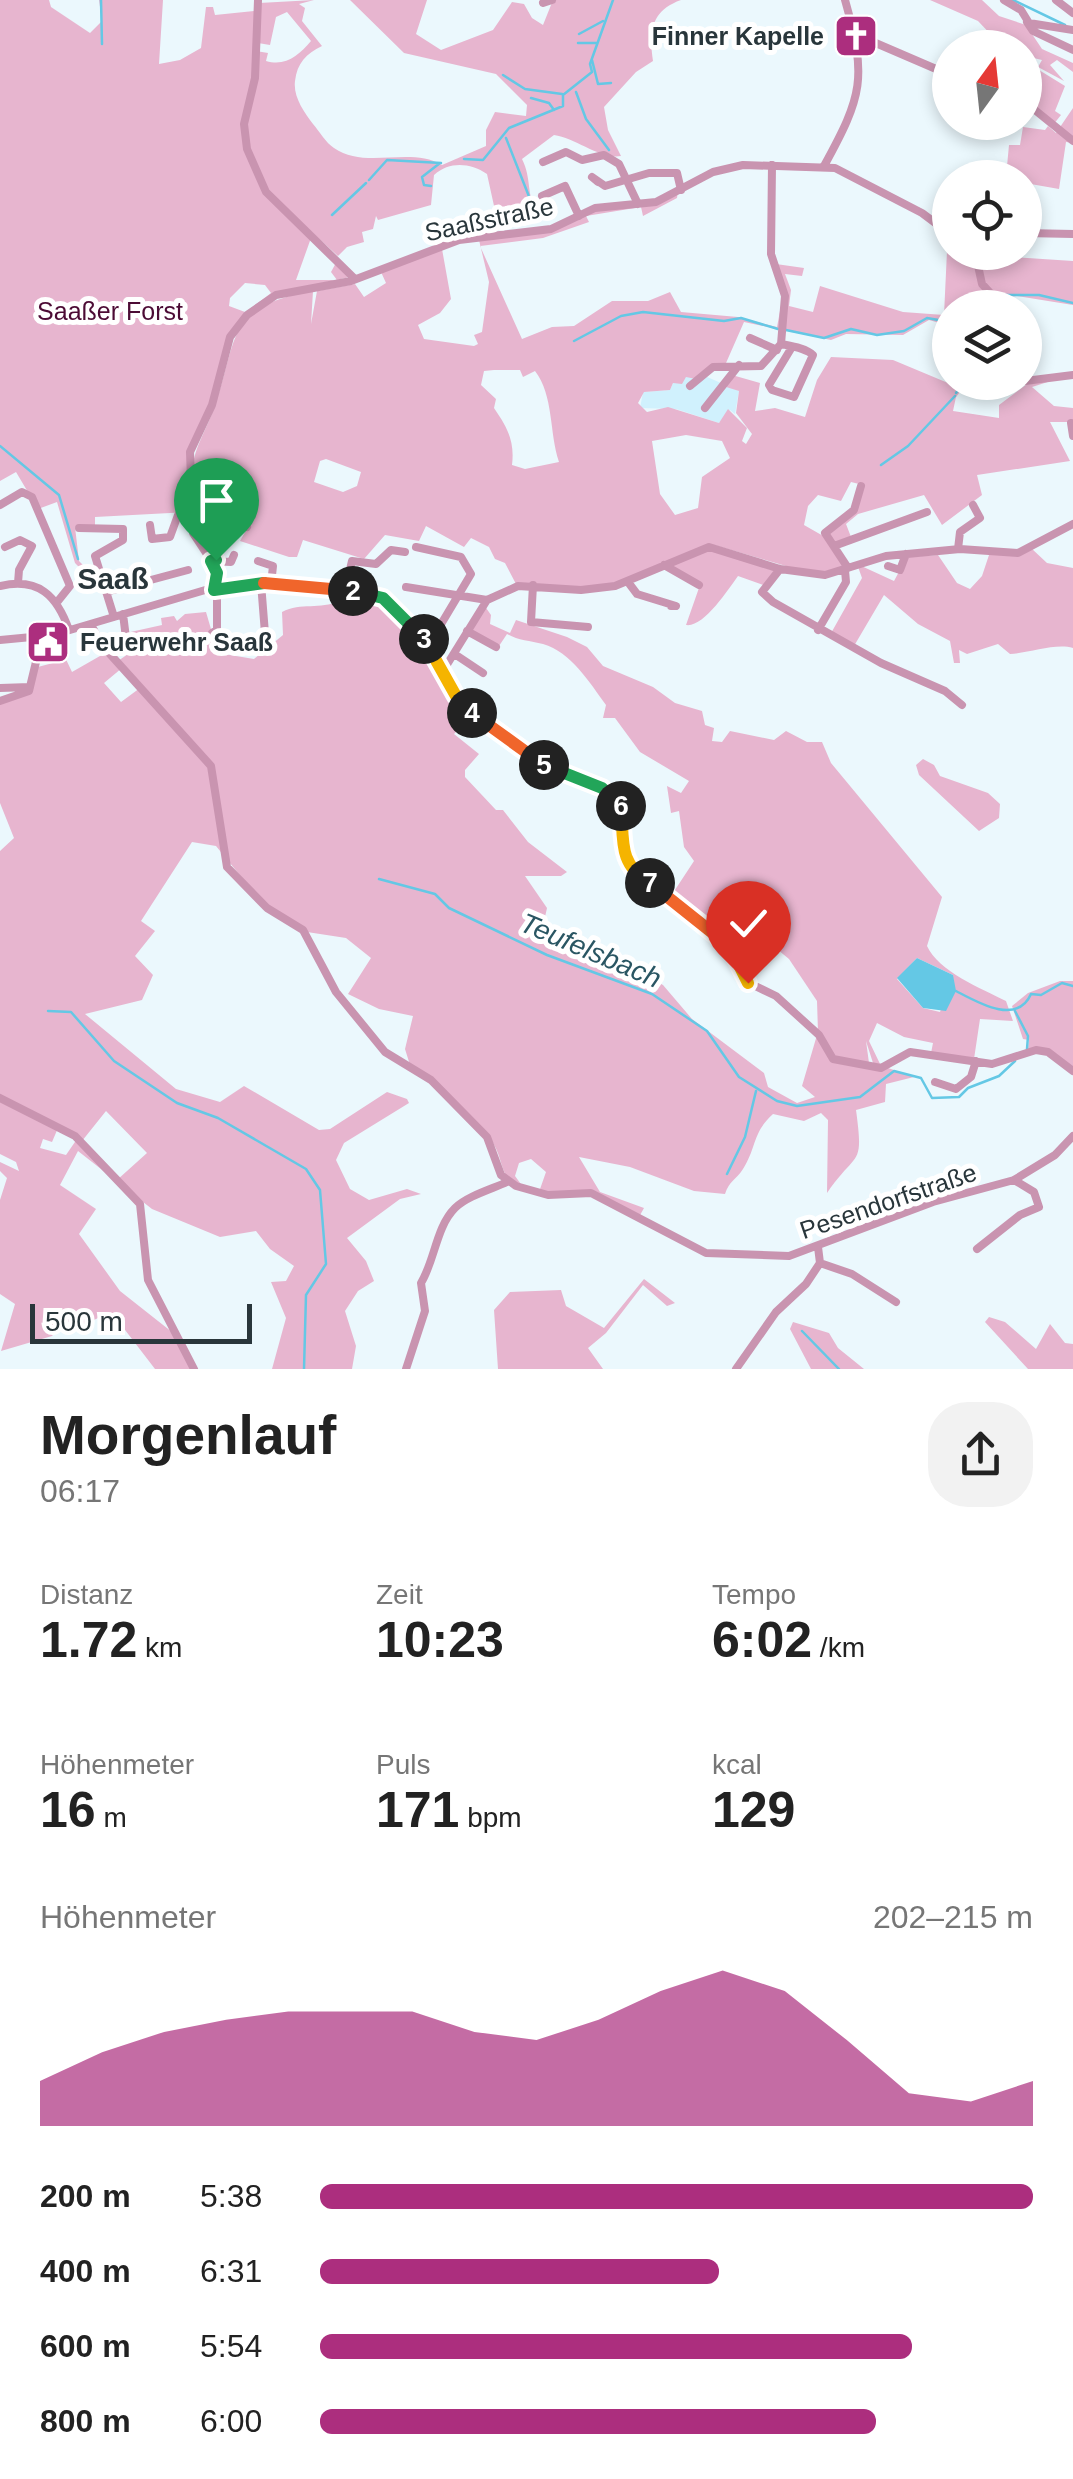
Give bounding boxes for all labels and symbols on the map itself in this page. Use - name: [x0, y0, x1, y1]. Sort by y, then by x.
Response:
- church icon: Finner Kapelle: [833, 13, 879, 59]
- place label: Finner Kapelle: [652, 22, 824, 50]
- north arrow: [932, 30, 1042, 140]
- street label: Saaßstraße: [422, 192, 556, 246]
- park label: Saaßer Forst: [37, 297, 183, 325]
- pin: [174, 458, 259, 561]
- district label: Saaß: [77, 562, 149, 595]
- pin: 2: [328, 566, 378, 616]
- pin: 3: [399, 614, 449, 664]
- public building icon: Feuerwehr Saaß: [25, 619, 71, 665]
- place label: Feuerwehr Saaß: [80, 628, 273, 656]
- pin: 4: [447, 688, 497, 738]
- pin: 5: [519, 740, 569, 790]
- pin: 6: [596, 781, 646, 831]
- pin: 7: [625, 858, 675, 908]
- pin: [706, 881, 791, 984]
- water label: Teufelsbach: [516, 907, 666, 994]
- street label: Pesendorfstraße: [796, 1158, 980, 1244]
- scale bar: [30, 1299, 252, 1344]

